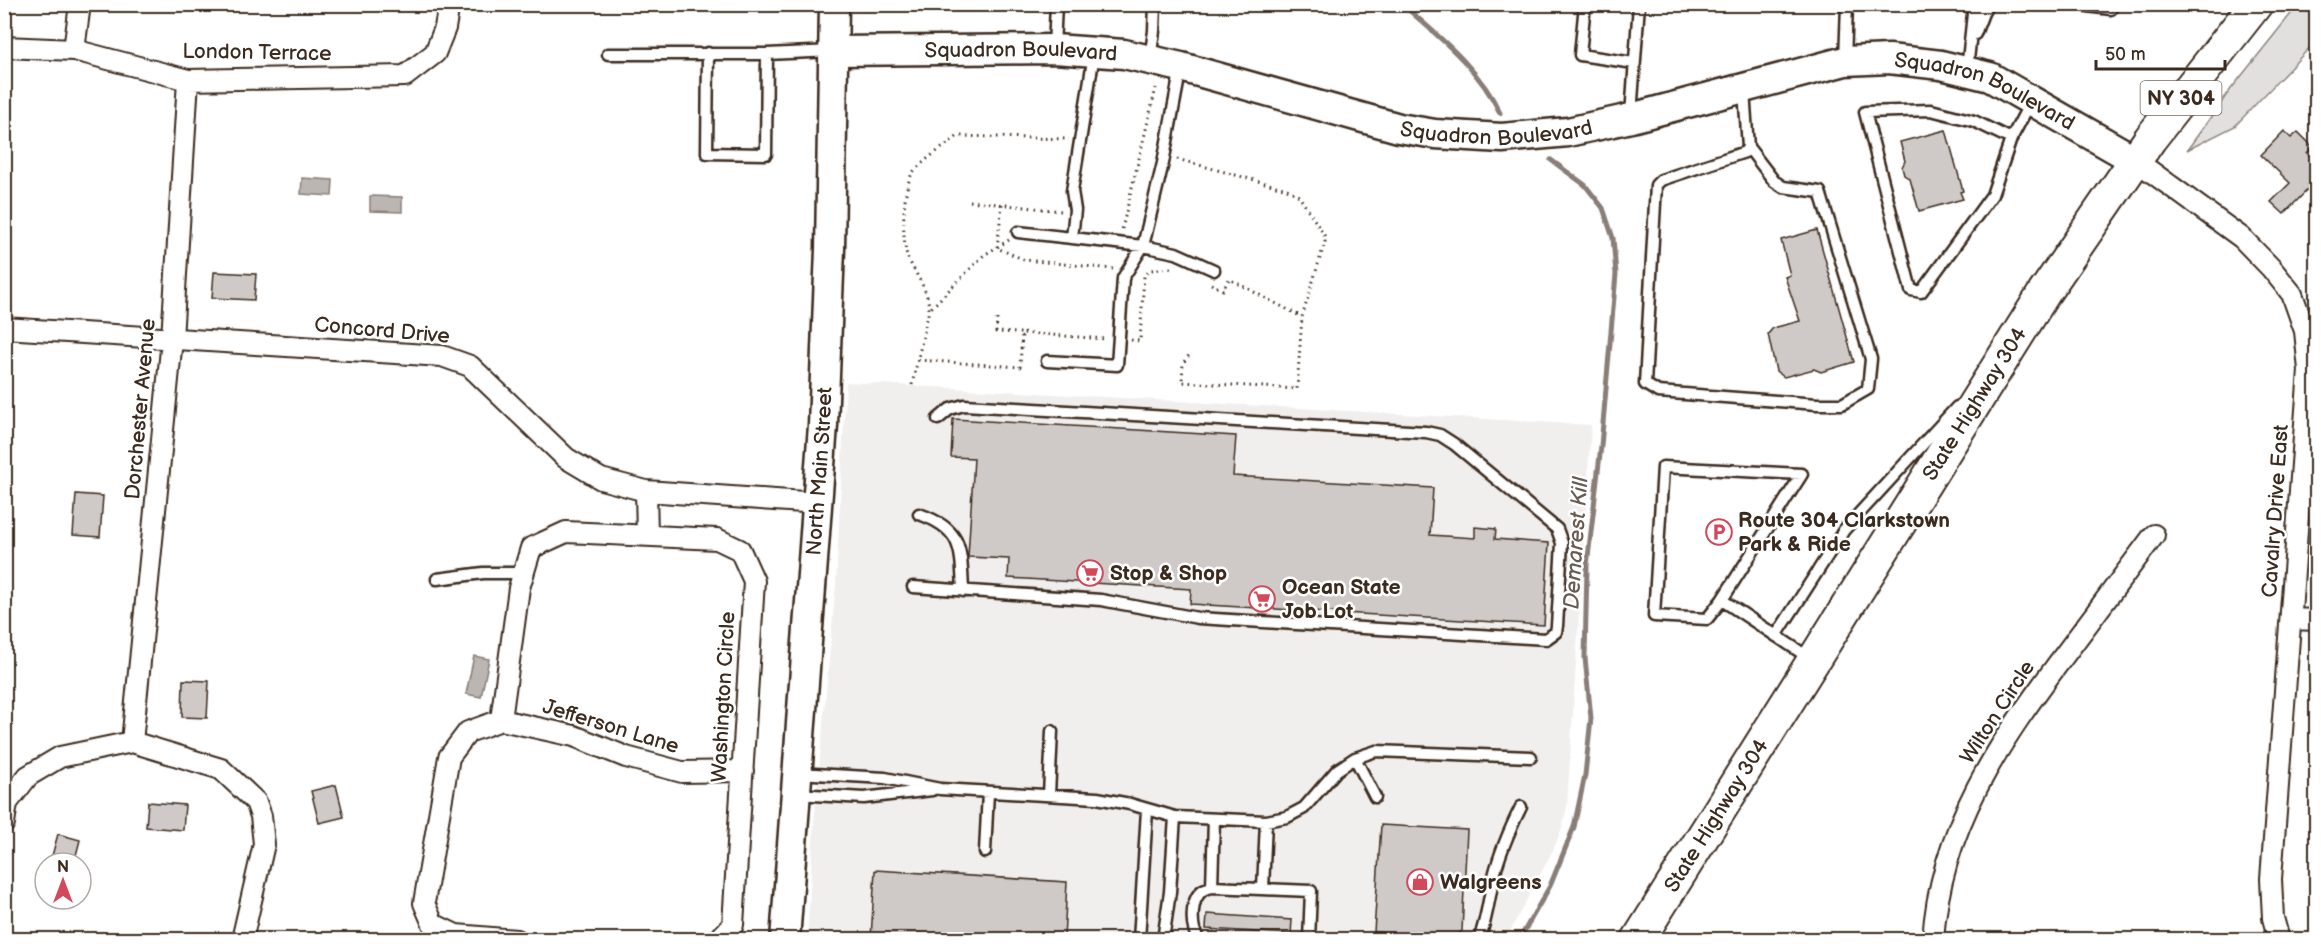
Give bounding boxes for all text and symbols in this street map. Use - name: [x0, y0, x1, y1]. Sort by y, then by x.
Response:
- scale bar: [2096, 33, 2225, 71]
- street label: Squadron Boulevard: [924, 37, 1118, 66]
- street label: London Terrace: [182, 39, 332, 66]
- text: 50 m: [2105, 44, 2146, 65]
- street label: Squadron Boulevard: [1893, 48, 2079, 136]
- road number: NY 304: [2140, 81, 2222, 115]
- street label: Squadron Boulevard: [1398, 115, 1595, 151]
- street label: Concord Drive: [313, 312, 451, 349]
- street label: Dorchester Avenue: [120, 317, 161, 501]
- street label: State Highway 304: [1918, 323, 2032, 485]
- street label: North Main Street: [801, 386, 838, 557]
- street label: Cavalry Drive East: [2257, 423, 2294, 598]
- water label: Demarest Kill: [1558, 475, 1595, 610]
- place label: Route 304 Clarkstown Park & Ride: [1738, 508, 1950, 557]
- parking icon: Route 304 Clarkstown Park & Ride: [1704, 517, 1734, 547]
- supermarket icon: Stop & Shop: [1075, 558, 1105, 588]
- place label: Stop & Shop: [1110, 561, 1227, 586]
- place label: Ocean State Job Lot: [1282, 575, 1401, 624]
- supermarket icon: Ocean State Job Lot: [1247, 584, 1277, 614]
- street label: Washington Circle: [707, 611, 740, 783]
- street label: Wilton Circle: [1955, 656, 2040, 769]
- street label: Jefferson Lane: [540, 694, 682, 759]
- street label: State Highway 304: [1659, 734, 1774, 897]
- north arrow: [33, 851, 93, 911]
- text: N: [57, 858, 69, 877]
- shop icon: Walgreens: [1405, 867, 1435, 897]
- place label: Walgreens: [1440, 870, 1542, 895]

